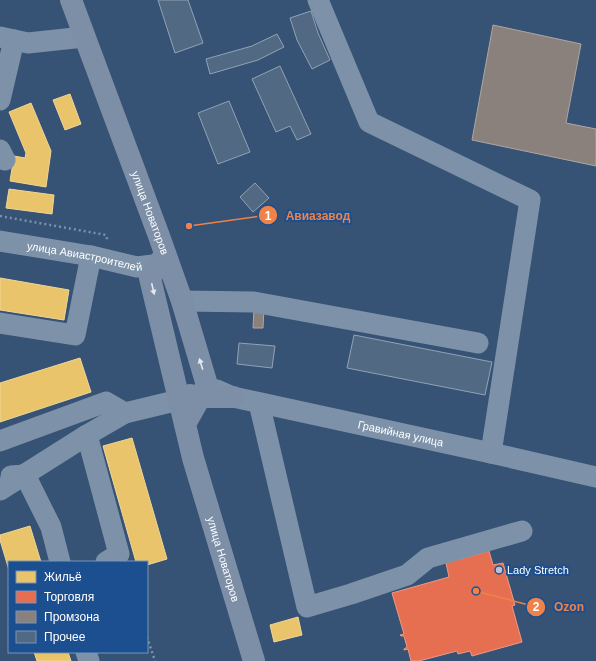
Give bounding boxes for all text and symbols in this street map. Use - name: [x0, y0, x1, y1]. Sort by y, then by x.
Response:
- street label: улица Новаторов: [129, 169, 171, 256]
- callout: Авиазавод: [258, 203, 358, 227]
- text: 1: [265, 209, 272, 223]
- text: Авиазавод: [286, 209, 351, 223]
- street label: улица Авиастроителей: [26, 240, 143, 273]
- one-way arrow: [150, 282, 156, 295]
- one-way arrow: [198, 358, 204, 370]
- street label: Гравийная улица: [357, 418, 445, 449]
- street label: улица Новаторов: [205, 515, 242, 603]
- legend: [8, 561, 148, 653]
- place label: Lady Stretch: [507, 564, 569, 576]
- marker: Lady Stretch: [494, 565, 504, 575]
- text: Жильё: [44, 570, 82, 584]
- text: Торговля: [44, 590, 94, 604]
- callout: Ozon: [526, 595, 592, 619]
- text: 2: [533, 600, 540, 614]
- text: Ozon: [554, 600, 584, 614]
- text: Промзона: [44, 610, 100, 624]
- text: Прочее: [44, 630, 86, 644]

